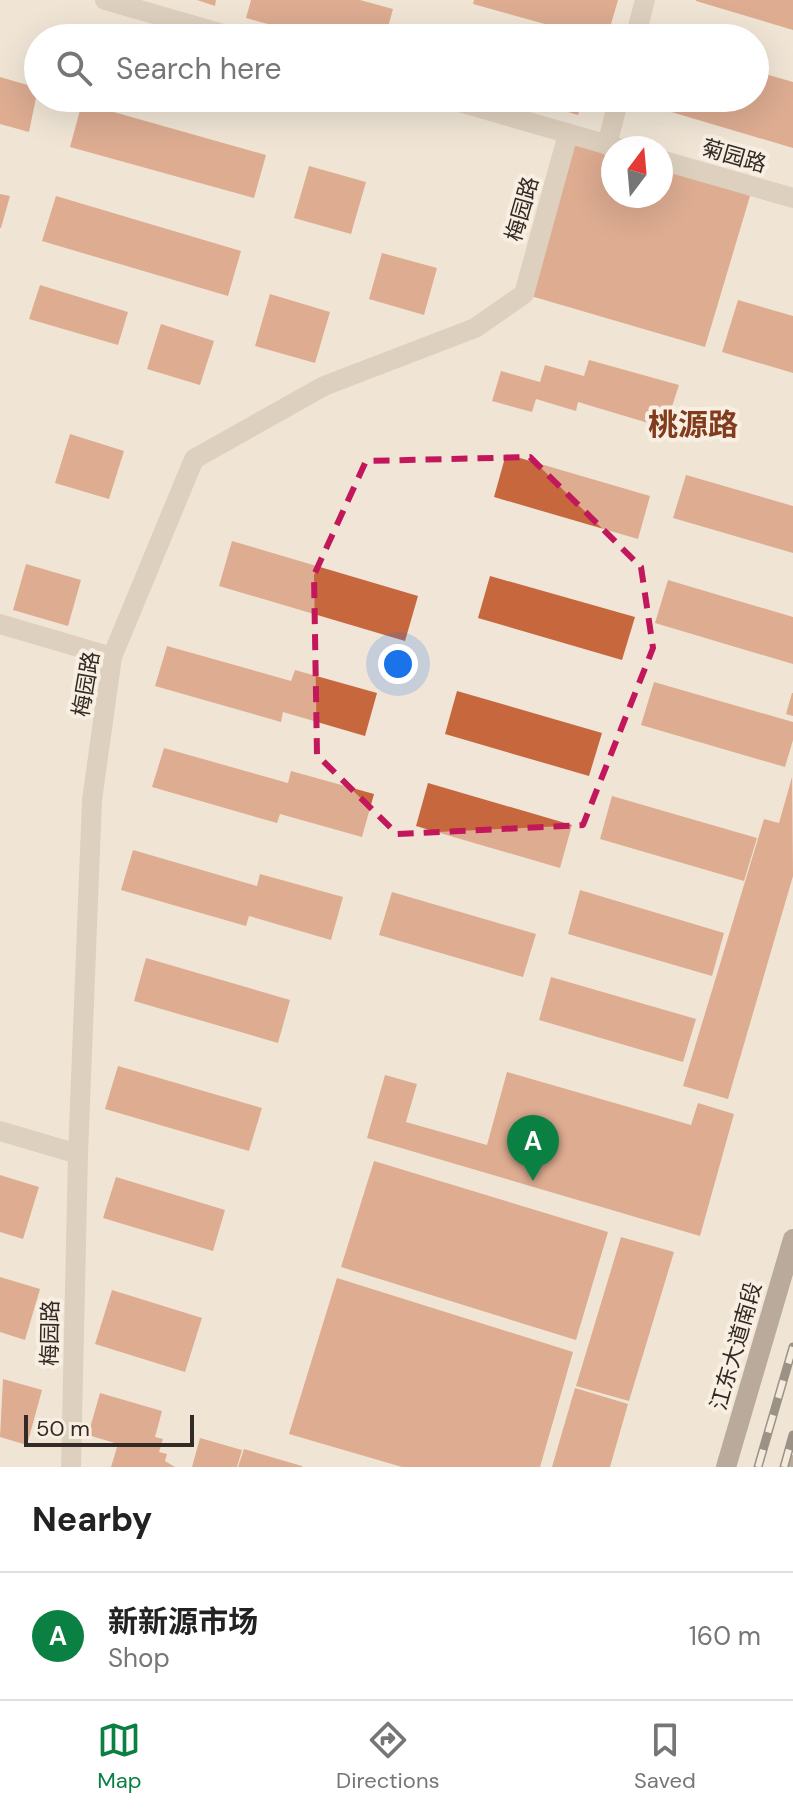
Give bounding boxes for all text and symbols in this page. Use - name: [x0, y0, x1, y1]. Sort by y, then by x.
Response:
- search box: [24, 24, 769, 112]
- icon: search: [52, 46, 96, 90]
- text: Search here: [116, 49, 282, 88]
- street label: 菊园路: [698, 133, 770, 179]
- north arrow: [601, 136, 673, 208]
- street label: 梅园路: [499, 173, 545, 245]
- district label: 桃源路: [648, 405, 738, 444]
- your location: [378, 644, 418, 684]
- street label: 梅园路: [66, 649, 106, 719]
- pin: A: [507, 1115, 559, 1181]
- street label: 江东大道南段: [704, 1279, 768, 1413]
- street label: 梅园路: [35, 1300, 65, 1366]
- scale bar: [24, 1411, 194, 1447]
- text: 50 m: [36, 1414, 90, 1443]
- text: Nearby: [32, 1497, 152, 1542]
- text: 新新源市场: [108, 1602, 258, 1641]
- text: A: [49, 1619, 67, 1653]
- text: 160 m: [689, 1619, 761, 1653]
- text: Shop: [108, 1641, 170, 1675]
- tab: Map: [97, 1718, 142, 1795]
- tab: Directions: [336, 1718, 440, 1795]
- tab: Saved: [634, 1718, 696, 1795]

